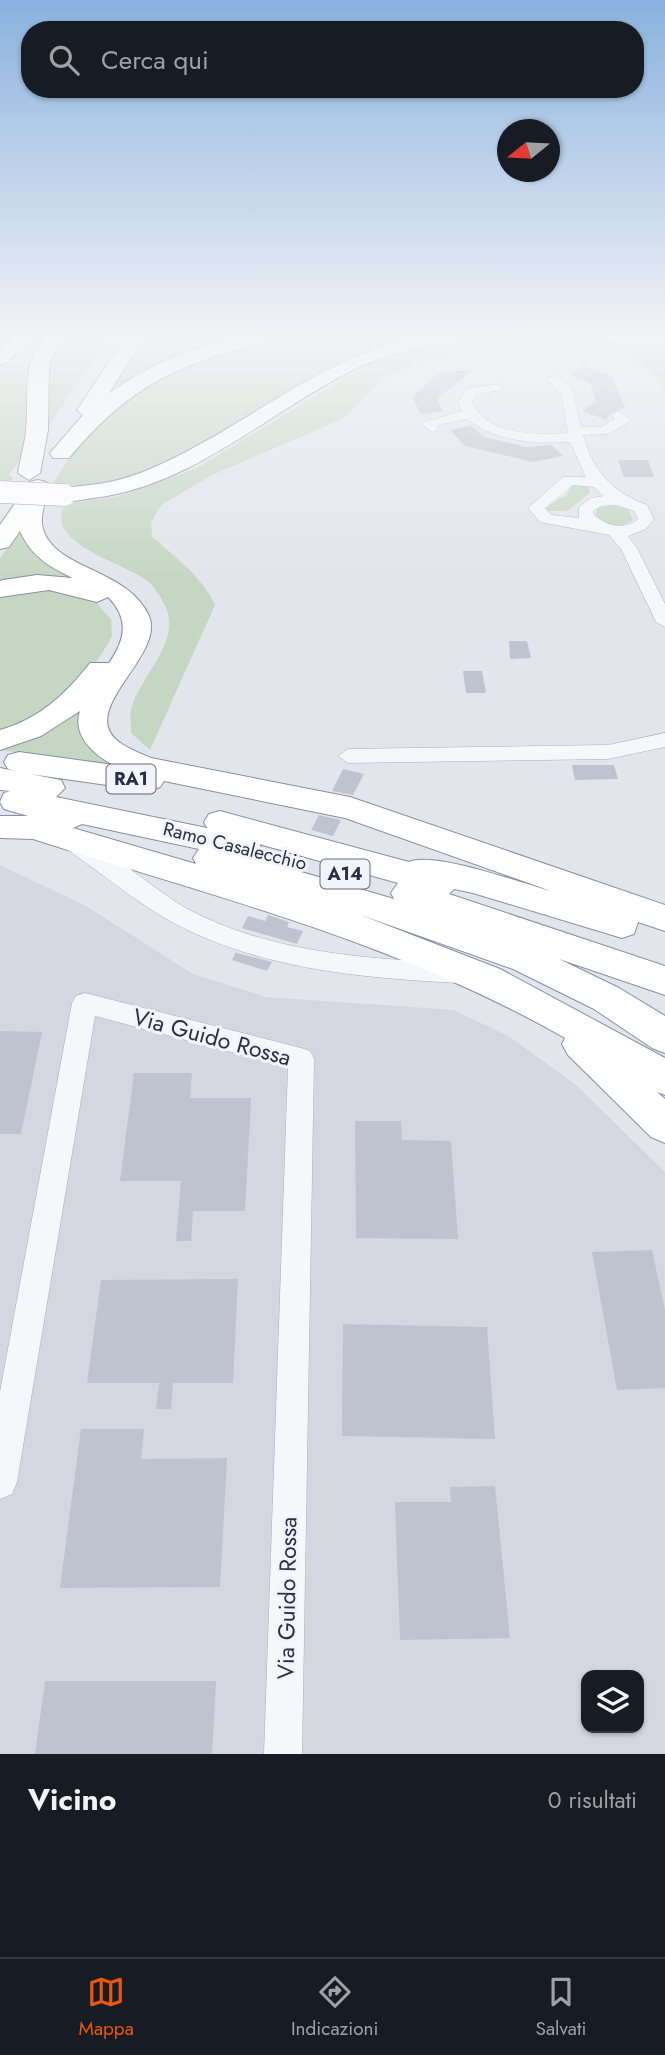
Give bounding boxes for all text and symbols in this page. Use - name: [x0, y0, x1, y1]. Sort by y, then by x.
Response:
- search box: [21, 21, 644, 98]
- icon: search: [45, 41, 83, 79]
- text: Cerca qui: [101, 41, 209, 79]
- north arrow: [497, 119, 560, 182]
- road number: RA1: [106, 764, 156, 794]
- street label: Ramo Casalecchio: [160, 815, 310, 877]
- road number: A14: [320, 860, 370, 888]
- street label: Via Guido Rossa: [129, 1000, 295, 1074]
- street label: Via Guido Rossa: [269, 1516, 305, 1680]
- map controls: [581, 1670, 644, 1733]
- button: layers: [581, 1670, 644, 1733]
- text: Vicino: [28, 1778, 116, 1821]
- text: 0 risultati: [548, 1783, 637, 1817]
- tab: Mappa: [79, 1973, 134, 2042]
- tab: Indicazioni: [291, 1973, 379, 2042]
- tab: Salvati: [536, 1973, 586, 2042]

